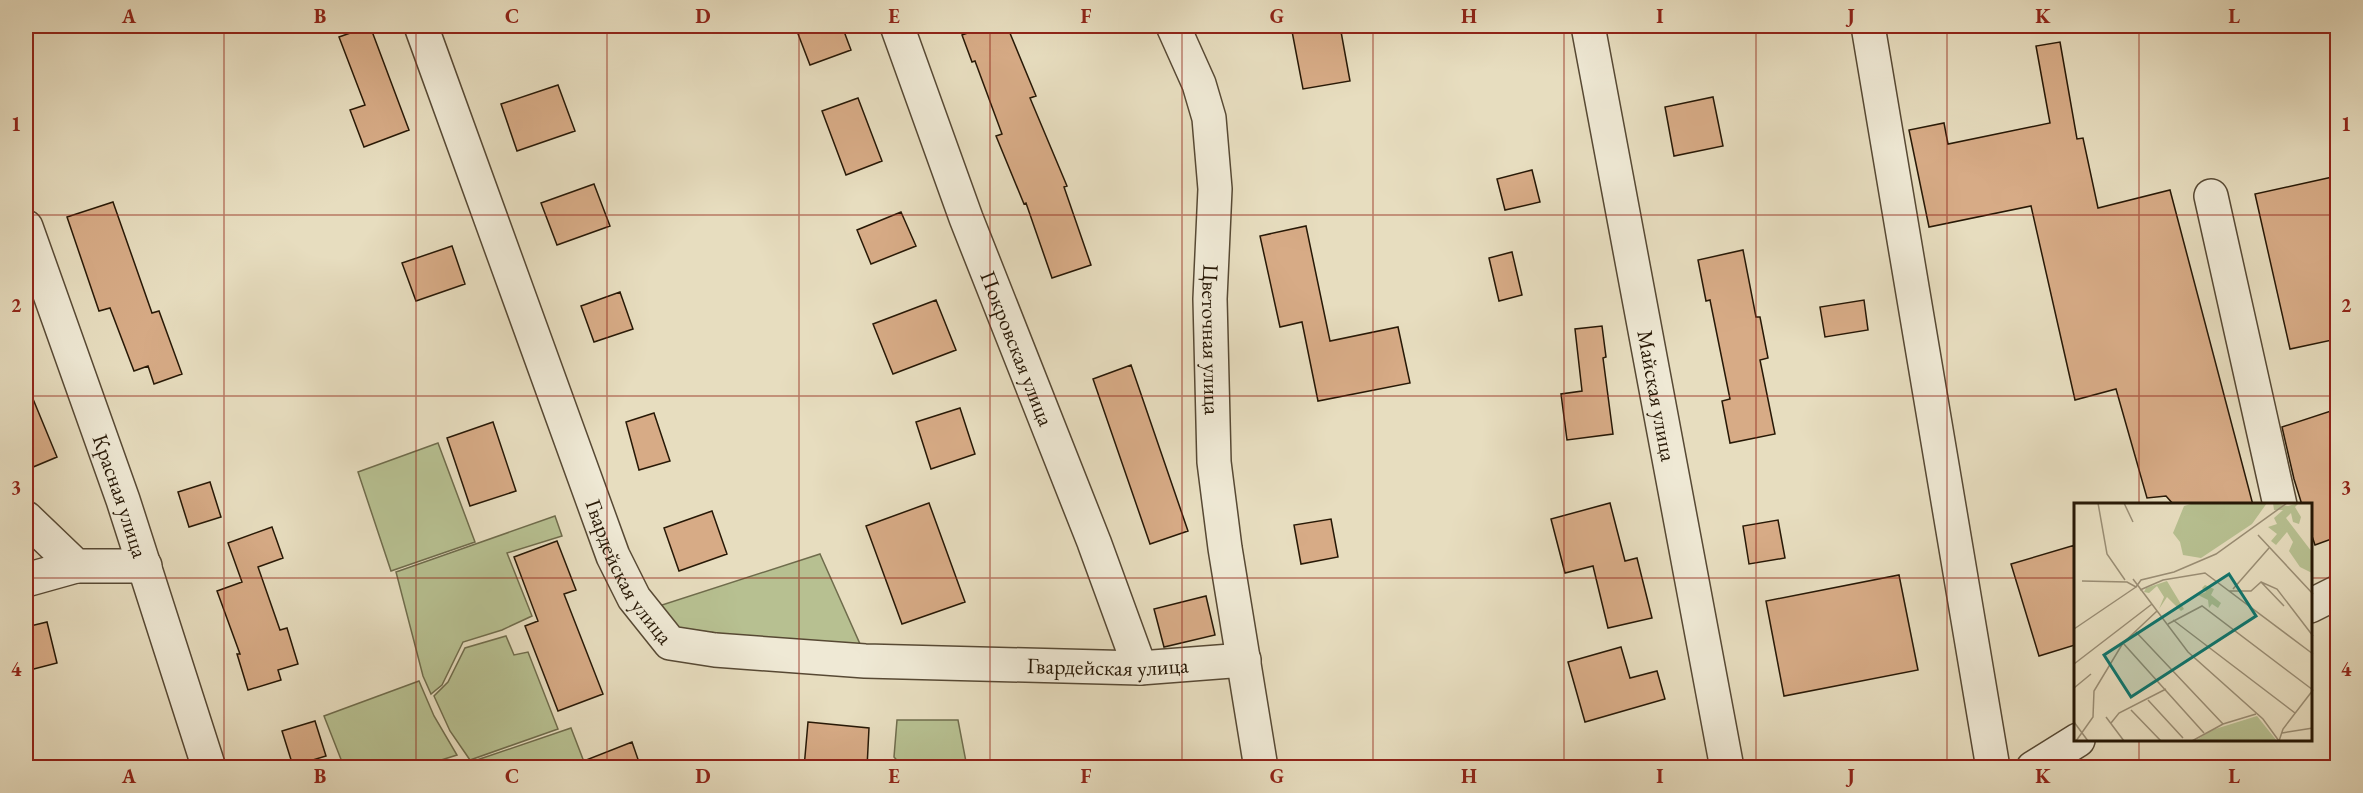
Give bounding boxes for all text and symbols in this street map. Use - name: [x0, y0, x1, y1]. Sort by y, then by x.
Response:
- text: A: [121, 3, 137, 29]
- text: B: [314, 3, 326, 29]
- text: C: [505, 3, 519, 29]
- text: D: [695, 3, 711, 29]
- text: E: [888, 3, 900, 29]
- text: F: [1081, 3, 1092, 29]
- text: G: [1270, 3, 1284, 29]
- text: H: [1461, 3, 1477, 29]
- text: I: [1656, 3, 1664, 29]
- text: J: [1845, 3, 1855, 29]
- text: K: [2035, 3, 2051, 29]
- text: L: [2228, 3, 2240, 29]
- text: 1: [11, 111, 21, 137]
- text: 1: [2341, 111, 2351, 137]
- street label: Цветочная улица: [1195, 264, 1227, 416]
- street label: Покровская улица: [974, 266, 1061, 430]
- text: 2: [11, 292, 22, 318]
- text: 2: [2341, 292, 2352, 318]
- street label: Майская улица: [1631, 328, 1684, 464]
- street label: Красная улица: [86, 430, 155, 561]
- text: 3: [11, 474, 21, 500]
- text: 3: [2341, 474, 2351, 500]
- street label: Гвардейская улица: [579, 495, 680, 650]
- inset map: [2074, 503, 2312, 742]
- street label: Гвардейская улица: [1027, 650, 1190, 683]
- text: 4: [11, 656, 22, 682]
- text: 4: [2341, 656, 2352, 682]
- text: A: [121, 763, 137, 789]
- text: B: [314, 763, 326, 789]
- text: C: [505, 763, 519, 789]
- text: D: [695, 763, 711, 789]
- text: E: [888, 763, 900, 789]
- text: F: [1081, 763, 1092, 789]
- text: G: [1270, 763, 1284, 789]
- text: H: [1461, 763, 1477, 789]
- text: I: [1656, 763, 1664, 789]
- text: J: [1845, 763, 1855, 789]
- text: K: [2035, 763, 2051, 789]
- text: L: [2228, 763, 2240, 789]

